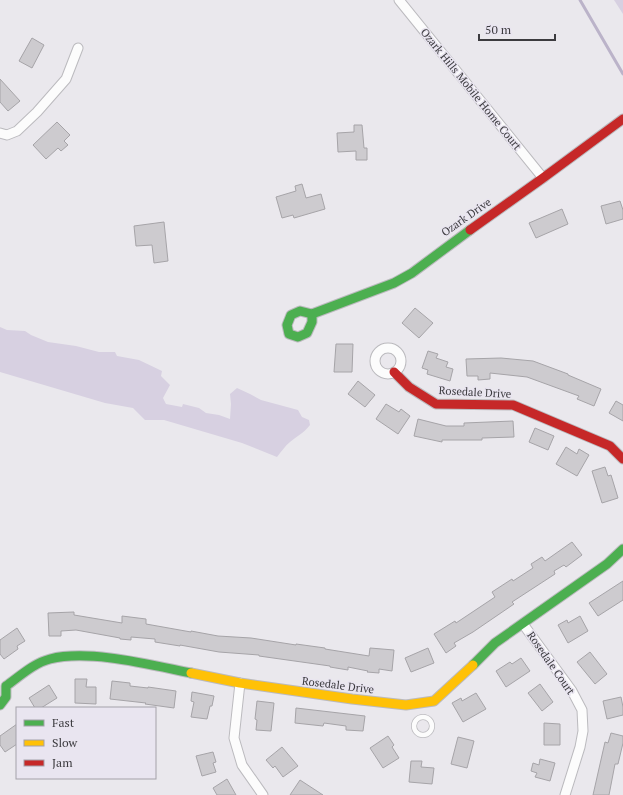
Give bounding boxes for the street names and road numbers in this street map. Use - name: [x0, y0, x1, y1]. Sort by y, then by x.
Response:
- street label: Ozark Hills Mobile Home Court: [418, 25, 524, 153]
- street label: Ozark Drive: [438, 194, 494, 239]
- street label: Rosedale Drive: [438, 383, 512, 401]
- street label: Rosedale Court: [524, 629, 578, 697]
- street label: Rosedale Drive: [301, 674, 375, 696]

